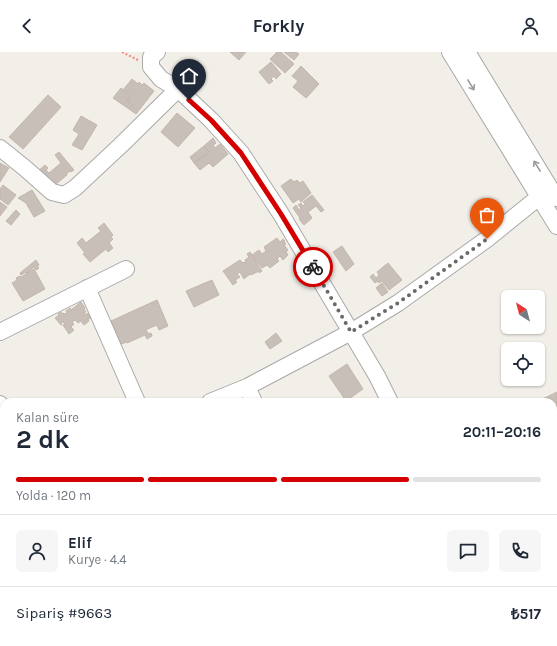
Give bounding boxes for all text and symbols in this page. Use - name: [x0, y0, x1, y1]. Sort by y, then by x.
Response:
- icon: back: [16, 15, 38, 37]
- text: Forkly: [253, 15, 304, 37]
- icon: person: [519, 15, 541, 37]
- pin: [172, 59, 206, 100]
- icon: home: [178, 65, 200, 87]
- one-way arrow: [467, 79, 475, 91]
- one-way arrow: [532, 160, 540, 172]
- pin: [470, 198, 504, 239]
- icon: bag: [476, 204, 498, 226]
- courier: [293, 247, 333, 287]
- icon: bike: [302, 256, 324, 278]
- north arrow: [501, 290, 545, 334]
- map controls: [501, 290, 545, 386]
- button: locate: [501, 342, 545, 386]
- text: Kalan süre: [16, 410, 79, 425]
- text: 20:11–20:16: [463, 423, 541, 441]
- text: 2 dk: [16, 424, 70, 455]
- text: Yolda · 120 m: [16, 488, 91, 503]
- button: person: [16, 530, 58, 572]
- button: chat: [447, 530, 489, 572]
- button: phone: [499, 530, 541, 572]
- text: Elif: [68, 534, 92, 552]
- text: Kurye · 4.4: [68, 552, 127, 567]
- text: Sipariş #9663: [16, 604, 112, 622]
- text: ₺517: [511, 605, 541, 623]

